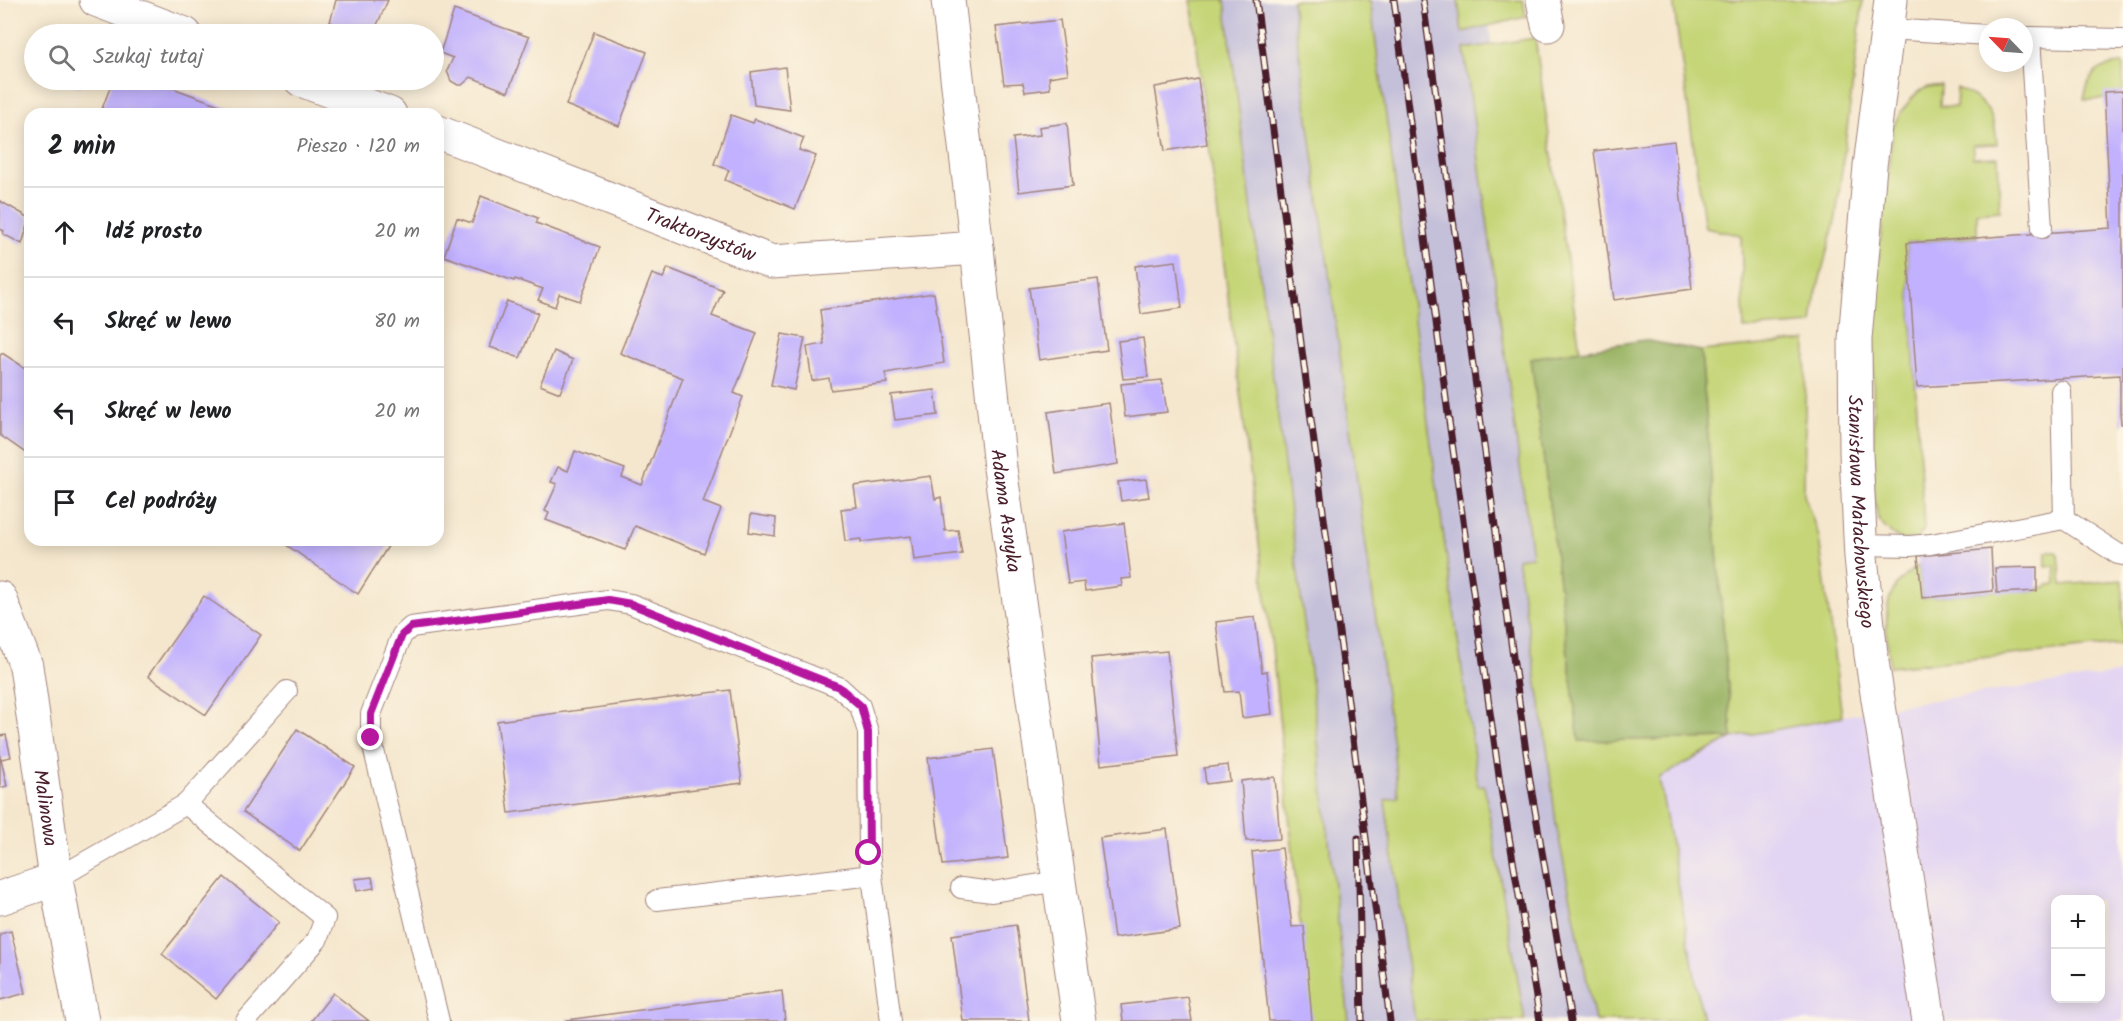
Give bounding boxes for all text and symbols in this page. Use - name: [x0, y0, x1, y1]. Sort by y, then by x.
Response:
- north arrow: [1979, 18, 2033, 72]
- search box: [24, 24, 444, 90]
- text: Szukaj tutaj: [93, 40, 204, 75]
- icon: search: [45, 41, 78, 74]
- text: 2 min: [48, 126, 116, 168]
- text: Pieszo · 120 m: [296, 131, 420, 163]
- street label: Traktorzystów: [640, 200, 761, 272]
- text: Idź prosto: [105, 215, 202, 250]
- icon: ahead: [48, 216, 81, 249]
- text: 20 m: [374, 216, 420, 248]
- text: Skręć w lewo: [105, 305, 232, 340]
- icon: left: [48, 306, 81, 339]
- text: 80 m: [374, 306, 420, 338]
- text: Skręć w lewo: [105, 395, 232, 430]
- street label: Stanisława Małachowskiego: [1837, 395, 1882, 630]
- icon: left: [48, 396, 81, 429]
- text: 20 m: [374, 396, 420, 428]
- street label: Adama Asnyka: [980, 448, 1029, 575]
- text: Cel podróży: [105, 485, 217, 520]
- icon: arrive: [48, 486, 81, 519]
- route end: [357, 724, 383, 750]
- street label: Malinowa: [23, 768, 65, 849]
- route start: [855, 839, 881, 865]
- map controls: [2051, 895, 2105, 1003]
- button: +: [2051, 895, 2105, 949]
- button: −: [2051, 949, 2105, 1003]

